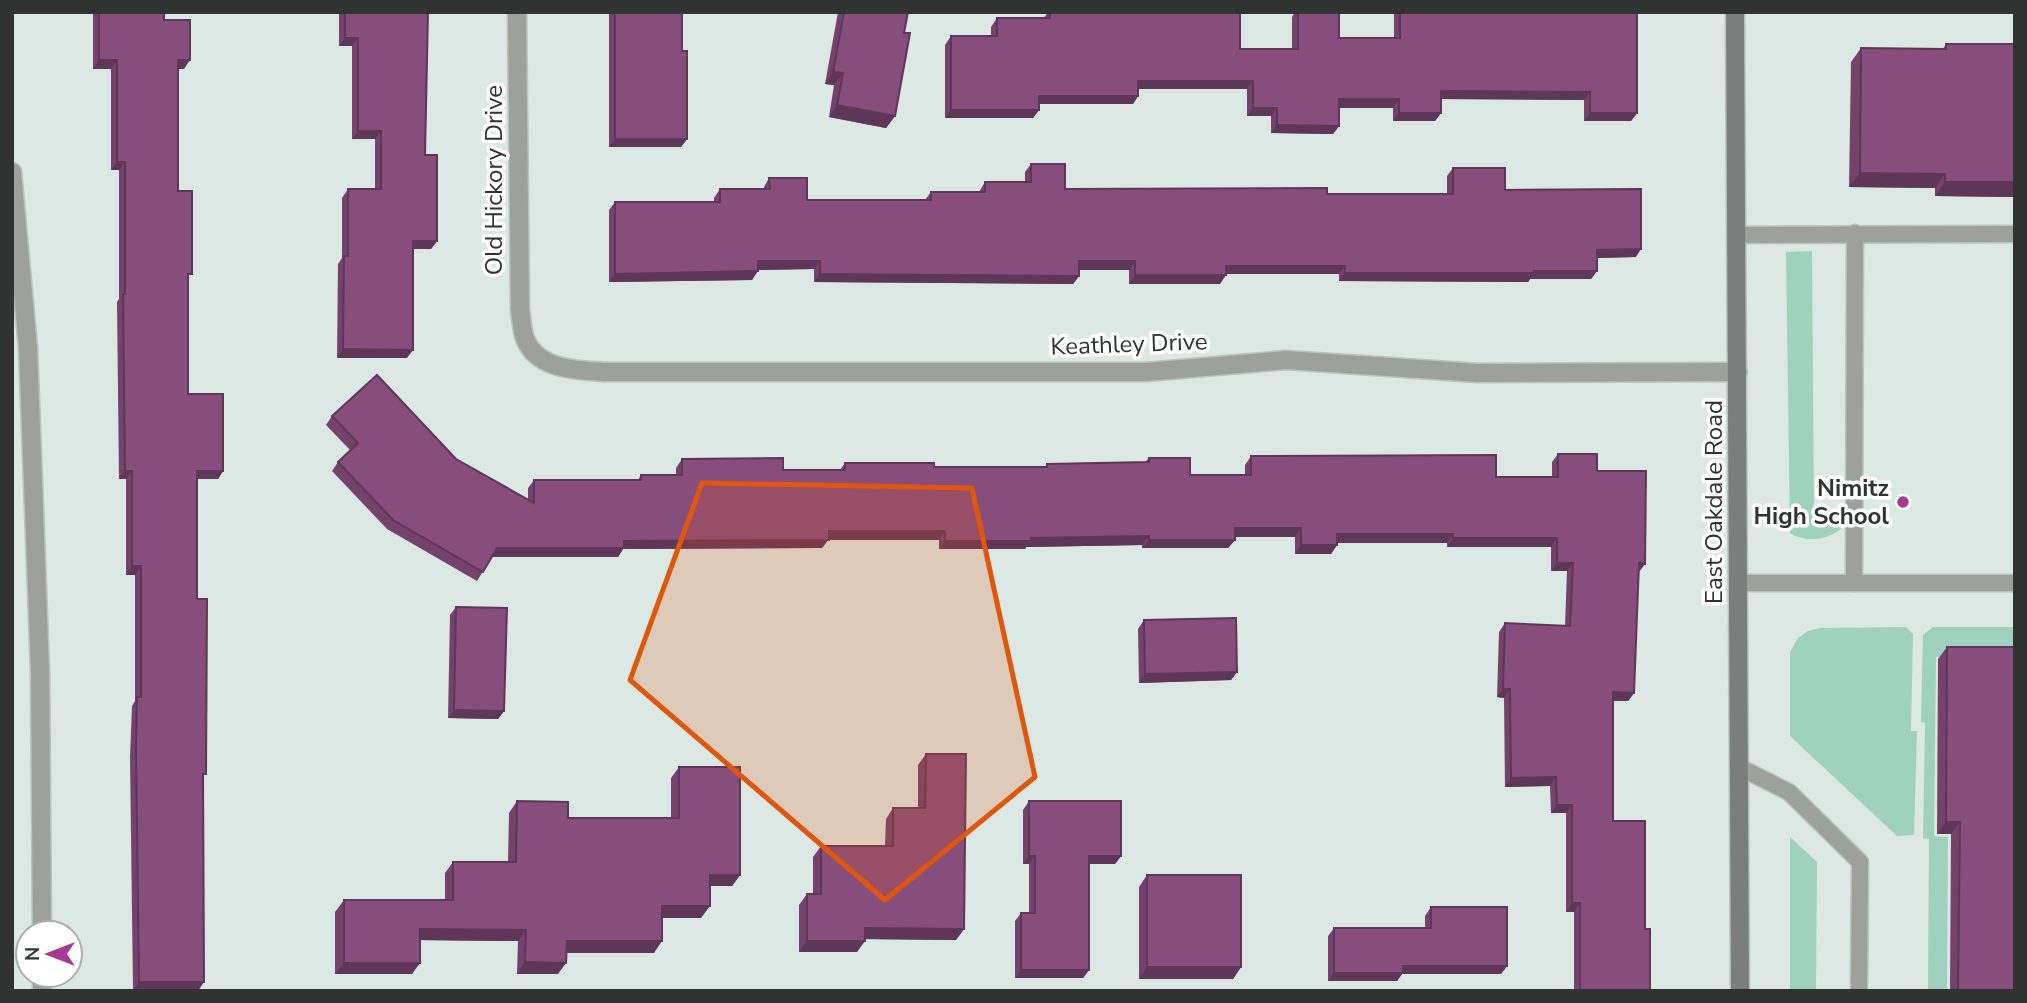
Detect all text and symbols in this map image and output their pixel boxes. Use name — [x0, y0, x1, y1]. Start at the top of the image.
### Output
street label: Old Hickory Drive — [478, 85, 510, 275]
street label: Keathley Drive — [1050, 325, 1208, 363]
street label: East Oakdale Road — [1698, 400, 1730, 604]
place label: Nimitz High School — [1753, 472, 1889, 532]
marker: Nimitz High School — [1895, 494, 1911, 510]
north arrow — [14, 919, 84, 989]
text: N — [20, 947, 46, 961]

